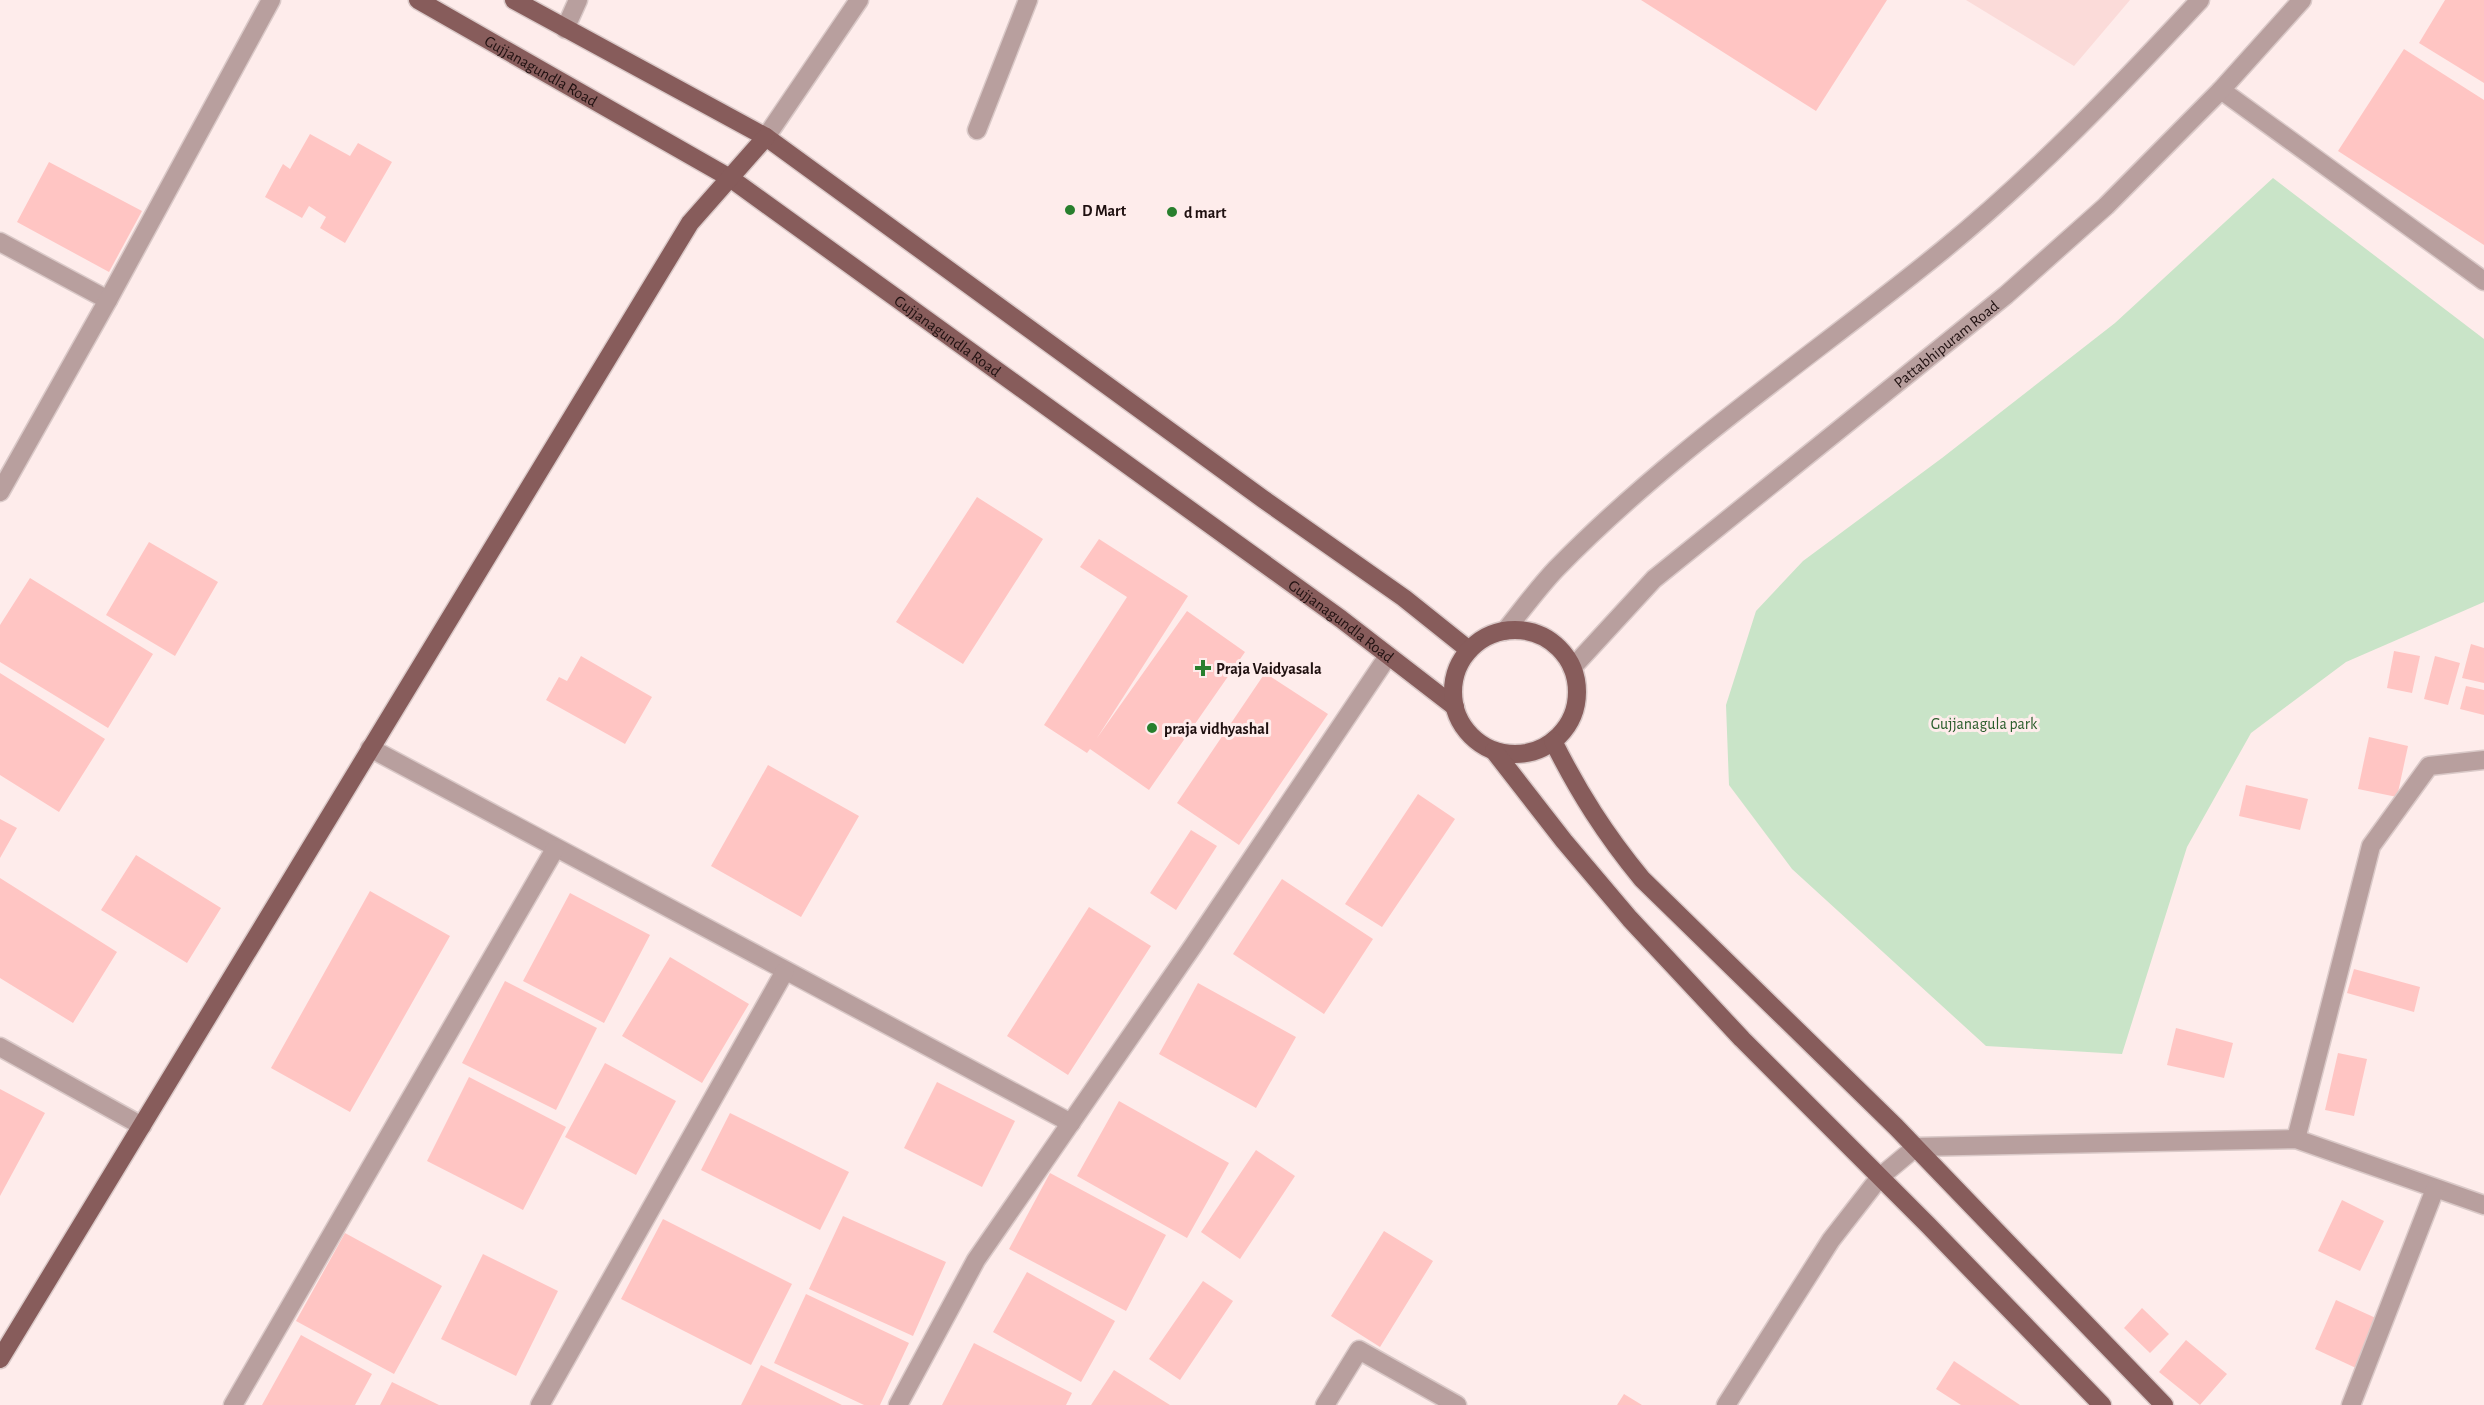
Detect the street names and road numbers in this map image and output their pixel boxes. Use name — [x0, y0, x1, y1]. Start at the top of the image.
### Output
street label: Gujjanagundla Road — [482, 33, 600, 110]
street label: Gujjanagundla Road — [891, 292, 1004, 380]
street label: Pattabhipuram Road — [1891, 298, 2002, 391]
street label: Gujjanagundla Road — [1285, 577, 1397, 666]

